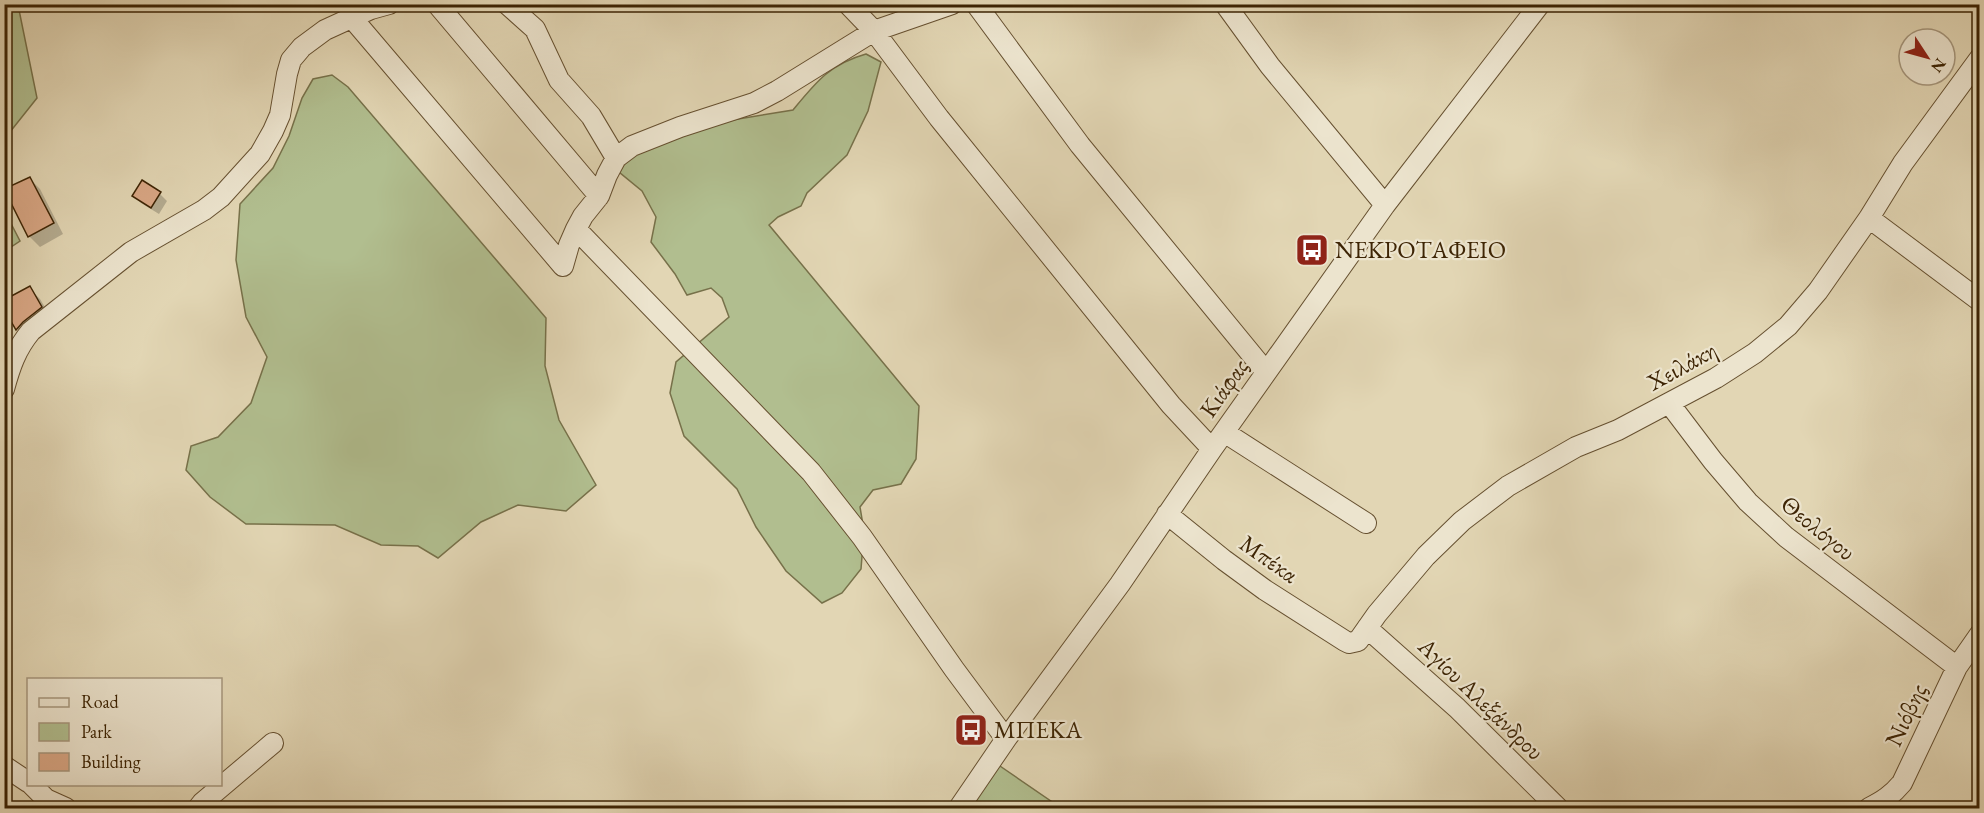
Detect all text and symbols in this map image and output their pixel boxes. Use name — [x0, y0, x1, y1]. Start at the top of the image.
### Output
north arrow — [1897, 27, 1957, 87]
text: N — [1926, 54, 1951, 77]
bus stop icon: ΝΕΚΡΟΤΑΦΕΙΟ — [1294, 232, 1330, 268]
place label: ΝΕΚΡΟΤΑΦΕΙΟ — [1335, 234, 1506, 265]
street label: Χειλάκη — [1641, 334, 1722, 398]
street label: Κιάφας — [1192, 352, 1255, 423]
street label: Θεολόγου — [1775, 488, 1862, 567]
street label: Μπέκα — [1234, 527, 1305, 590]
street label: Αγίου Αλεξάνδρου — [1411, 630, 1551, 766]
legend — [27, 678, 222, 786]
street label: Νιόβης — [1878, 678, 1934, 751]
text: Road — [81, 690, 120, 713]
bus stop icon: ΜΠΕΚΑ — [953, 712, 989, 748]
place label: ΜΠΕΚΑ — [994, 714, 1082, 745]
text: Park — [81, 720, 112, 743]
text: Building — [81, 750, 141, 773]

